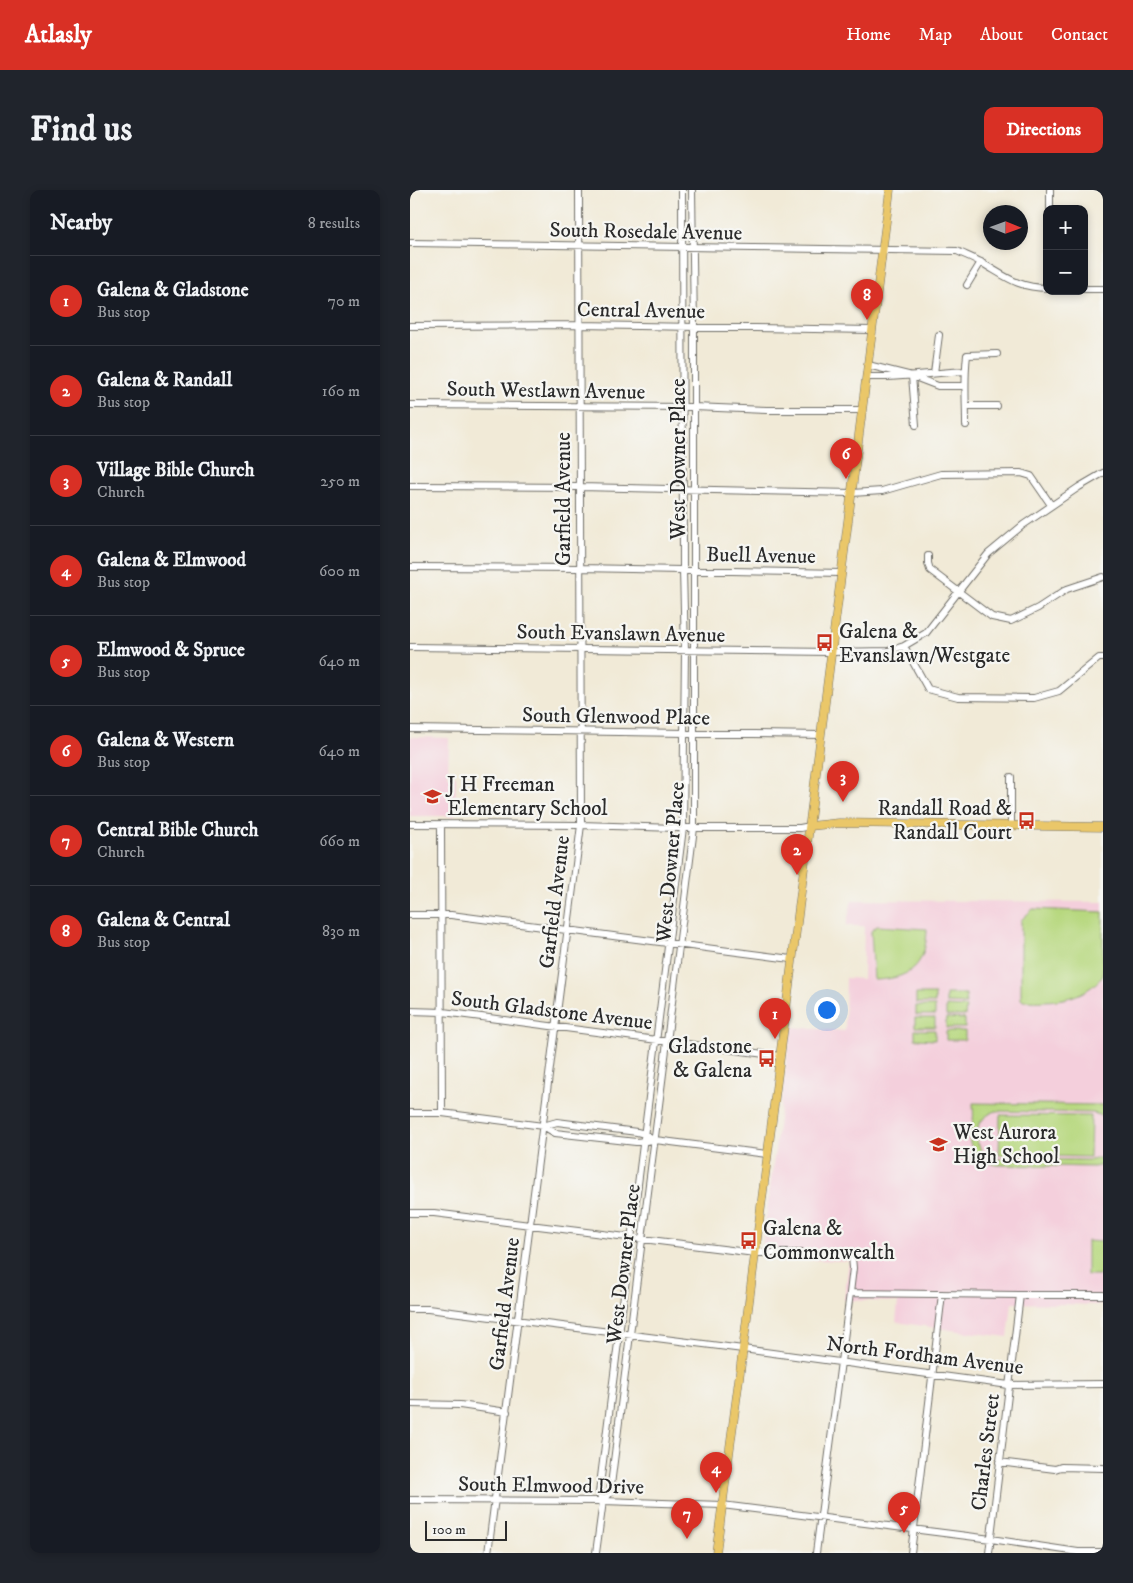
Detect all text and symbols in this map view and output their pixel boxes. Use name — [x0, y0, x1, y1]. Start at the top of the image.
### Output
text: Atlasly — [25, 20, 92, 50]
text: Home — [846, 24, 891, 46]
text: Map — [919, 24, 952, 46]
text: About — [980, 24, 1023, 46]
text: Contact — [1051, 24, 1108, 46]
button: Directions — [984, 107, 1103, 153]
text: Find us — [30, 108, 132, 152]
north arrow — [983, 205, 1028, 250]
map controls — [1043, 205, 1088, 295]
button: + — [1043, 205, 1088, 250]
text: Nearby — [50, 210, 112, 236]
text: 8 results — [308, 213, 360, 233]
street label: South Rosedale Avenue — [549, 217, 743, 247]
button: − — [1043, 250, 1088, 295]
text: Galena & Gladstone — [97, 279, 249, 302]
pin: 8 — [851, 279, 883, 320]
text: 1 — [63, 291, 69, 311]
text: 70 m — [328, 291, 360, 311]
street label: Central Avenue — [577, 297, 706, 325]
text: Bus stop — [97, 302, 150, 322]
text: Galena & Randall — [97, 369, 232, 392]
street label: South Westlawn Avenue — [446, 376, 646, 406]
street label: West Downer Place — [666, 378, 692, 541]
text: 2 — [62, 381, 70, 401]
text: 160 m — [322, 381, 360, 401]
text: Bus stop — [97, 392, 150, 412]
street label: Garfield Avenue — [551, 432, 577, 566]
pin: 6 — [830, 438, 862, 479]
text: Village Bible Church — [97, 459, 255, 482]
text: 3 — [63, 471, 69, 491]
text: 250 m — [320, 471, 360, 491]
text: Church — [97, 482, 145, 502]
street label: Buell Avenue — [706, 542, 816, 570]
text: Galena & Elmwood — [97, 549, 246, 572]
text: 4 — [61, 561, 71, 581]
text: 600 m — [319, 561, 360, 581]
text: Bus stop — [97, 572, 150, 592]
street label: South Evanslawn Avenue — [516, 619, 726, 649]
place label: Galena & Evanslawn/Westgate — [839, 619, 1010, 669]
bus stop icon: Galena & Evanslawn/Westgate — [815, 633, 835, 653]
text: Elmwood & Spruce — [97, 639, 245, 662]
text: 5 — [62, 651, 70, 671]
text: 640 m — [318, 651, 360, 671]
text: Bus stop — [97, 662, 150, 682]
street label: South Glenwood Place — [522, 702, 710, 732]
text: Galena & Western — [97, 729, 234, 752]
text: 6 — [62, 741, 70, 761]
text: 640 m — [318, 741, 360, 761]
text: Bus stop — [97, 752, 150, 772]
pin: 3 — [827, 761, 859, 802]
place label: J H Freeman Elementary School — [445, 772, 608, 822]
street label: West Downer Place — [651, 780, 691, 945]
school or university icon: J H Freeman Elementary School — [423, 786, 443, 806]
place label: Randall Road & Randall Court — [878, 796, 1012, 846]
bus stop icon: Randall Road & Randall Court — [1016, 810, 1036, 830]
text: Central Bible Church — [97, 819, 258, 842]
text: 7 — [62, 831, 70, 851]
text: 660 m — [319, 831, 360, 851]
street label: Garfield Avenue — [534, 834, 576, 970]
pin: 2 — [781, 834, 813, 875]
text: Church — [97, 842, 145, 862]
text: Galena & Central — [97, 909, 230, 932]
text: 8 — [62, 921, 70, 941]
text: 830 m — [322, 921, 360, 941]
text: Bus stop — [97, 932, 150, 952]
street label: South Gladstone Avenue — [450, 986, 654, 1036]
your location — [814, 997, 840, 1023]
pin: 1 — [759, 998, 791, 1039]
place label: Gladstone & Galena — [668, 1034, 752, 1084]
bus stop icon: Gladstone & Galena — [756, 1048, 776, 1068]
place label: West Aurora High School — [952, 1120, 1060, 1170]
school or university icon: West Aurora High School — [929, 1134, 949, 1154]
street label: West Downer Place — [601, 1182, 647, 1347]
place label: Galena & Commonwealth — [763, 1216, 895, 1266]
bus stop icon: Galena & Commonwealth — [739, 1230, 759, 1250]
street label: Garfield Avenue — [484, 1236, 526, 1372]
street label: North Fordham Avenue — [825, 1331, 1025, 1381]
street label: Charles Street — [966, 1392, 1006, 1512]
pin: 4 — [700, 1452, 732, 1493]
street label: South Elmwood Drive — [458, 1471, 645, 1501]
pin: 5 — [888, 1492, 920, 1533]
pin: 7 — [671, 1498, 703, 1539]
scale bar — [425, 1518, 508, 1541]
text: 100 m — [432, 1521, 466, 1539]

